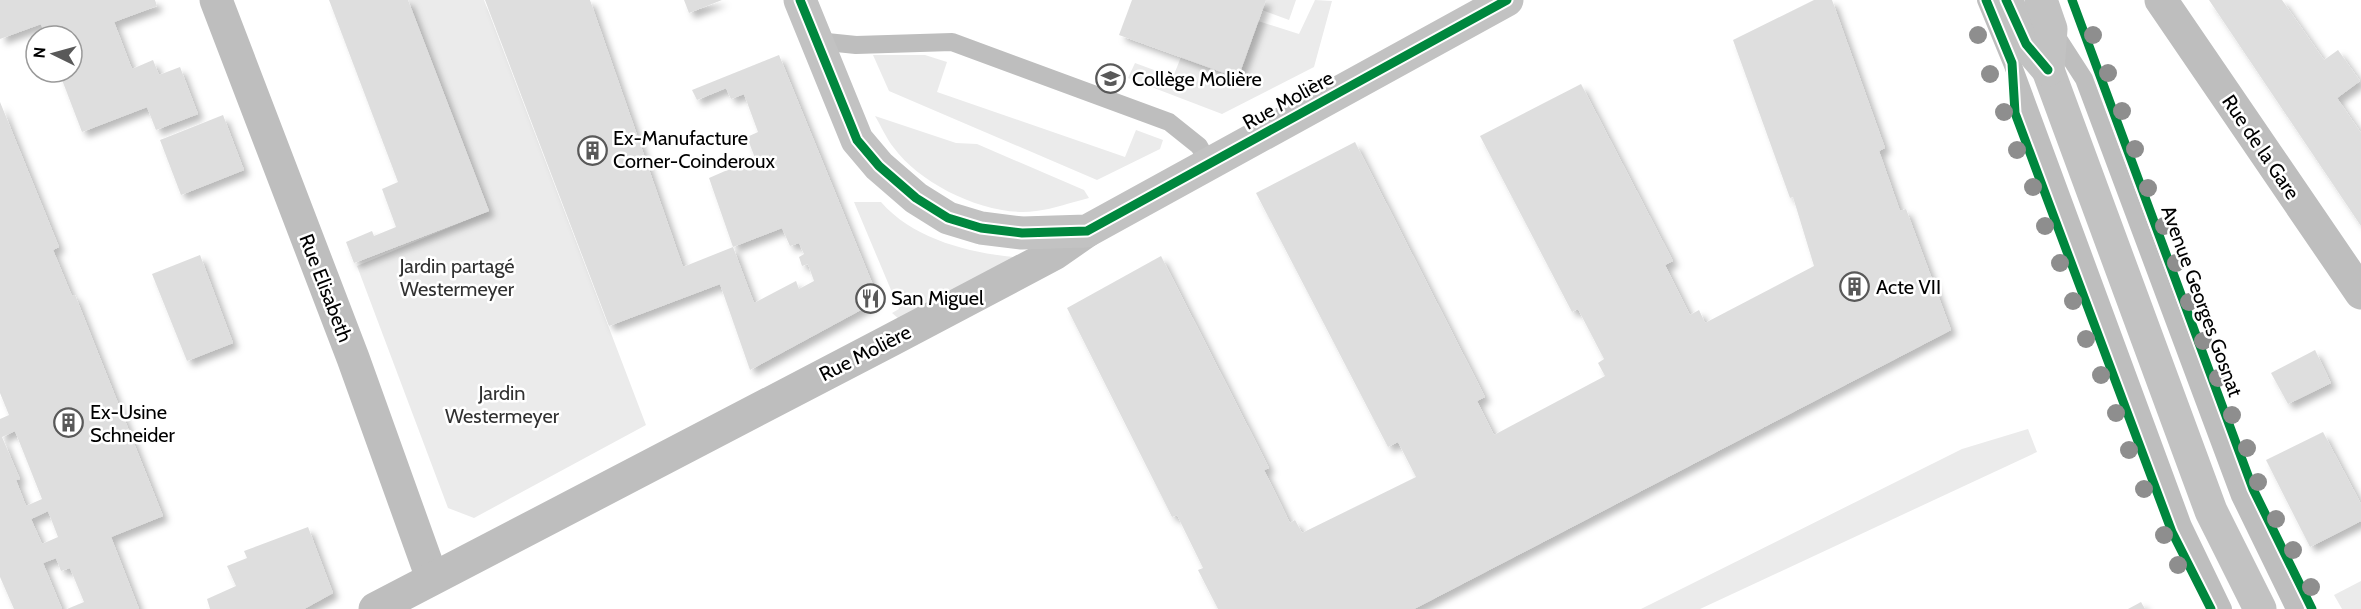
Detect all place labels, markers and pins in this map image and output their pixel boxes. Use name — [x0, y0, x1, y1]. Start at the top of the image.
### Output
school or university icon: Collège Molière — [1095, 63, 1127, 95]
place label: Collège Molière — [1132, 67, 1262, 91]
place label: Ex-Manufacture Corner-Coinderoux — [613, 126, 775, 173]
building icon: Ex-Manufacture Corner-Coinderoux — [576, 134, 608, 166]
building icon: Acte VII — [1839, 271, 1871, 303]
place label: Acte VII — [1876, 275, 1941, 299]
restaurant icon: San Miguel — [854, 282, 886, 314]
place label: San Miguel — [891, 286, 984, 310]
place label: Ex-Usine Schneider — [90, 400, 176, 447]
building icon: Ex-Usine Schneider — [53, 407, 85, 439]

